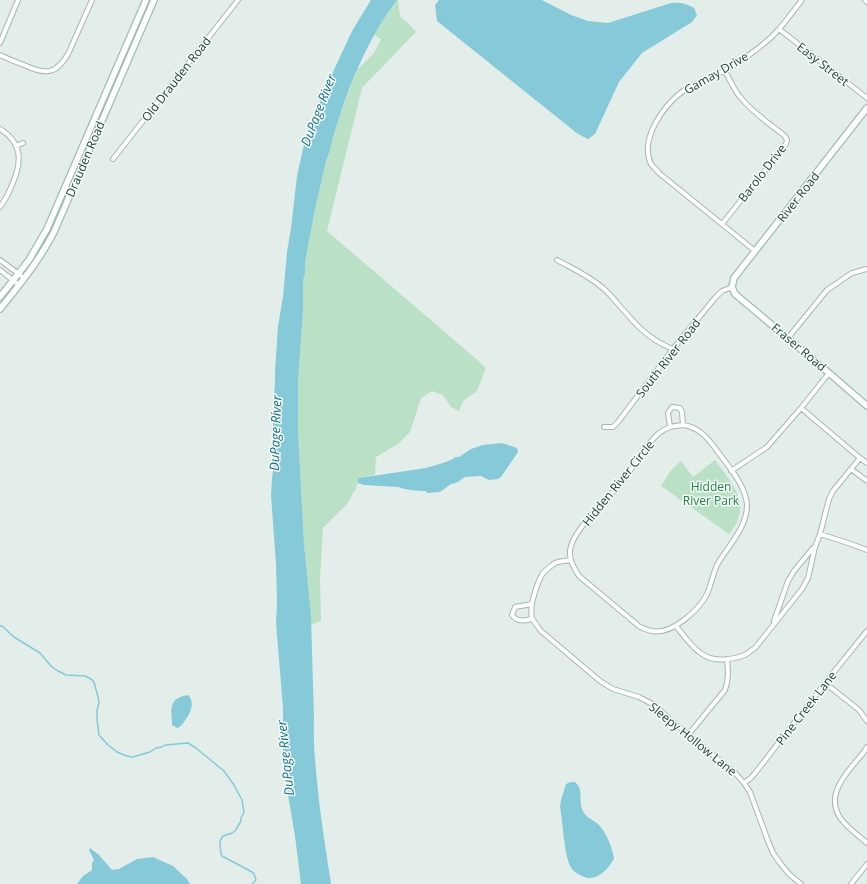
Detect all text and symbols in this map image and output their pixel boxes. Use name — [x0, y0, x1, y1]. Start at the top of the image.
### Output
street label: Old Drauden Road — [137, 33, 215, 125]
street label: Easy Street — [793, 38, 853, 90]
street label: Gamay Drive — [681, 48, 752, 98]
water label: DuPage River — [296, 71, 340, 149]
street label: Drauden Road — [61, 118, 109, 200]
street label: Barolo Drive — [734, 140, 790, 206]
street label: River Road — [773, 168, 823, 226]
street label: South River Road — [632, 315, 704, 401]
street label: Fraser Road — [768, 319, 830, 375]
water label: DuPage River — [265, 394, 285, 471]
street label: Hidden River Circle — [578, 436, 658, 530]
park label: Hidden River Park — [683, 478, 740, 509]
street label: Pine Creek Lane — [772, 667, 841, 749]
street label: Sleepy Hollow Lane — [646, 698, 741, 780]
water label: DuPage River — [272, 719, 298, 797]

